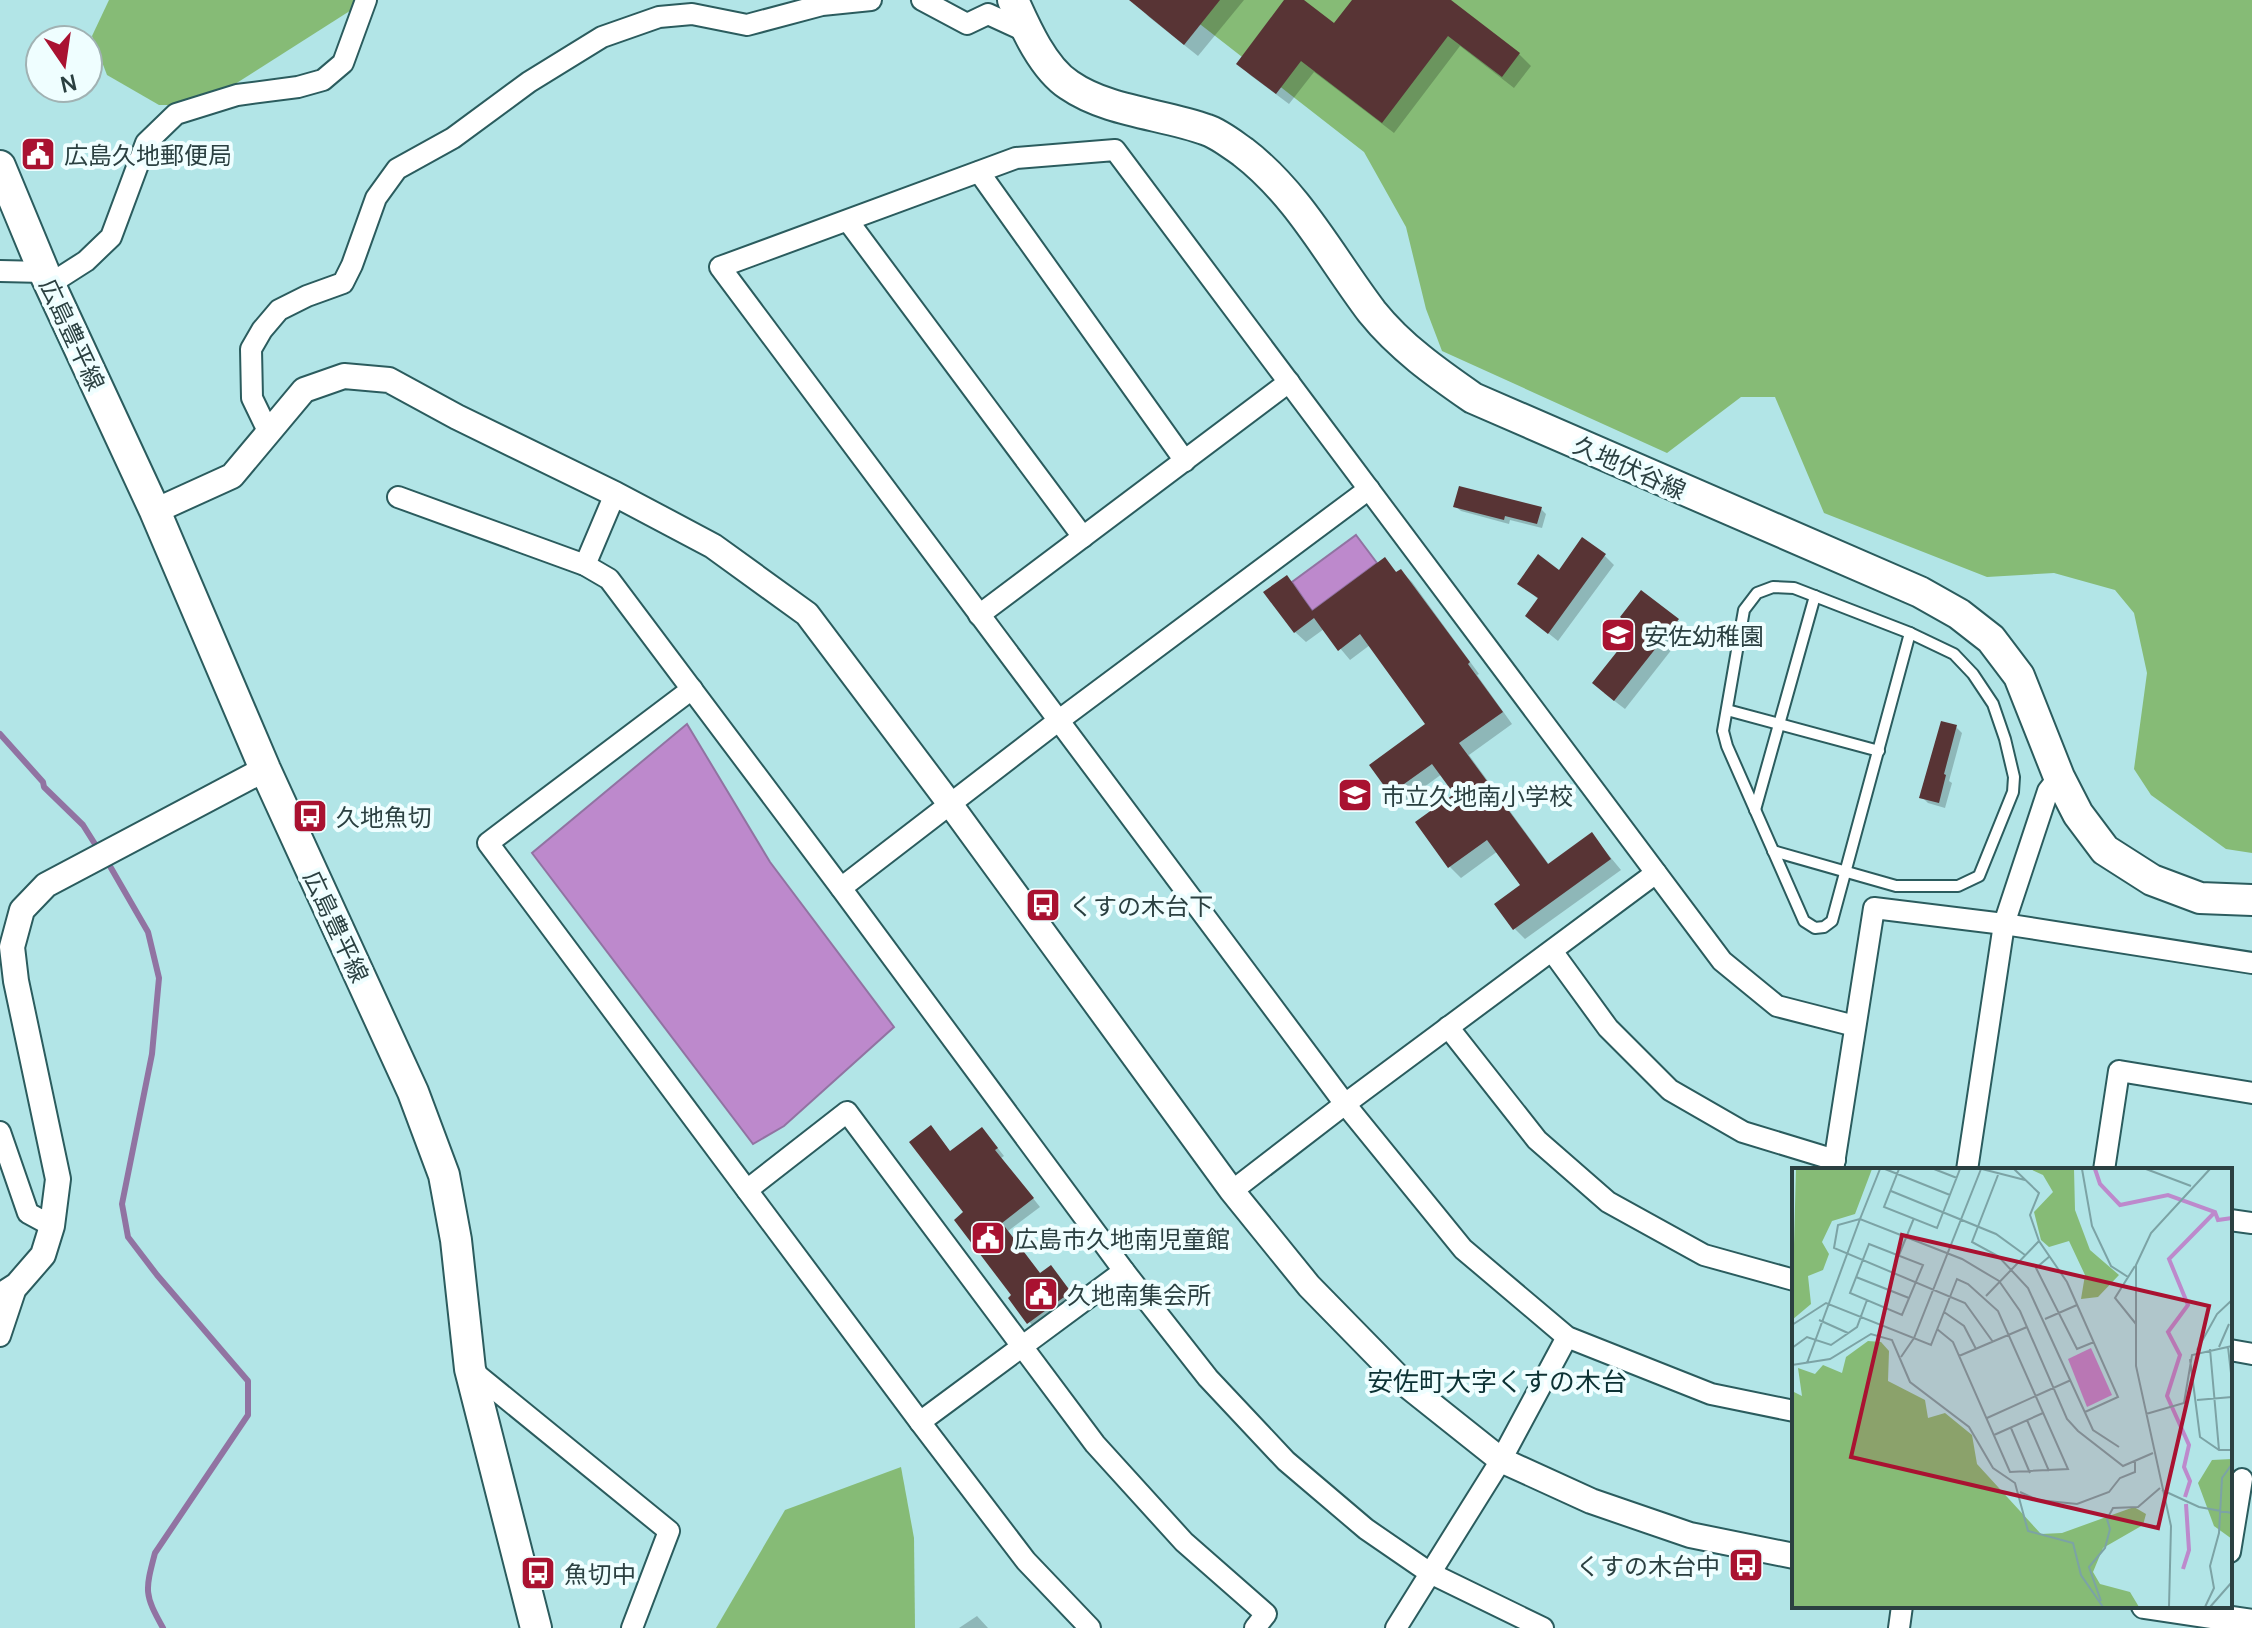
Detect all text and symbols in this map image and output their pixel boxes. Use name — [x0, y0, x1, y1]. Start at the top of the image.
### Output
north arrow — [24, 24, 104, 104]
text: N — [57, 67, 80, 100]
public building icon: 広島久地郵便局 — [19, 135, 57, 173]
place label: 広島久地郵便局 — [64, 138, 232, 171]
street label: 広島豊平線 — [33, 273, 113, 395]
street label: 久地伏谷線 — [1568, 428, 1692, 506]
school or university icon: 安佐幼稚園 — [1599, 616, 1637, 654]
place label: 安佐幼稚園 — [1644, 619, 1764, 652]
school or university icon: 市立久地南小学校 — [1336, 776, 1374, 814]
place label: 市立久地南小学校 — [1381, 779, 1573, 812]
bus stop icon: 久地魚切 — [291, 797, 329, 835]
place label: 久地魚切 — [336, 800, 432, 833]
street label: 広島豊平線 — [297, 865, 377, 987]
bus stop icon: くすの木台下 — [1024, 886, 1062, 924]
place label: くすの木台下 — [1069, 889, 1213, 922]
inset map — [1792, 1168, 2232, 1608]
public building icon: 広島市久地南児童館 — [969, 1219, 1007, 1257]
place label: 広島市久地南児童館 — [1014, 1222, 1230, 1255]
public building icon: 久地南集会所 — [1022, 1275, 1060, 1313]
place label: 久地南集会所 — [1067, 1278, 1211, 1311]
district label: 安佐町大字くすの木台 — [1367, 1363, 1627, 1399]
bus stop icon: くすの木台中 — [1727, 1546, 1765, 1584]
place label: くすの木台中 — [1576, 1549, 1720, 1582]
bus stop icon: 魚切中 — [519, 1554, 557, 1592]
place label: 魚切中 — [564, 1557, 636, 1590]

